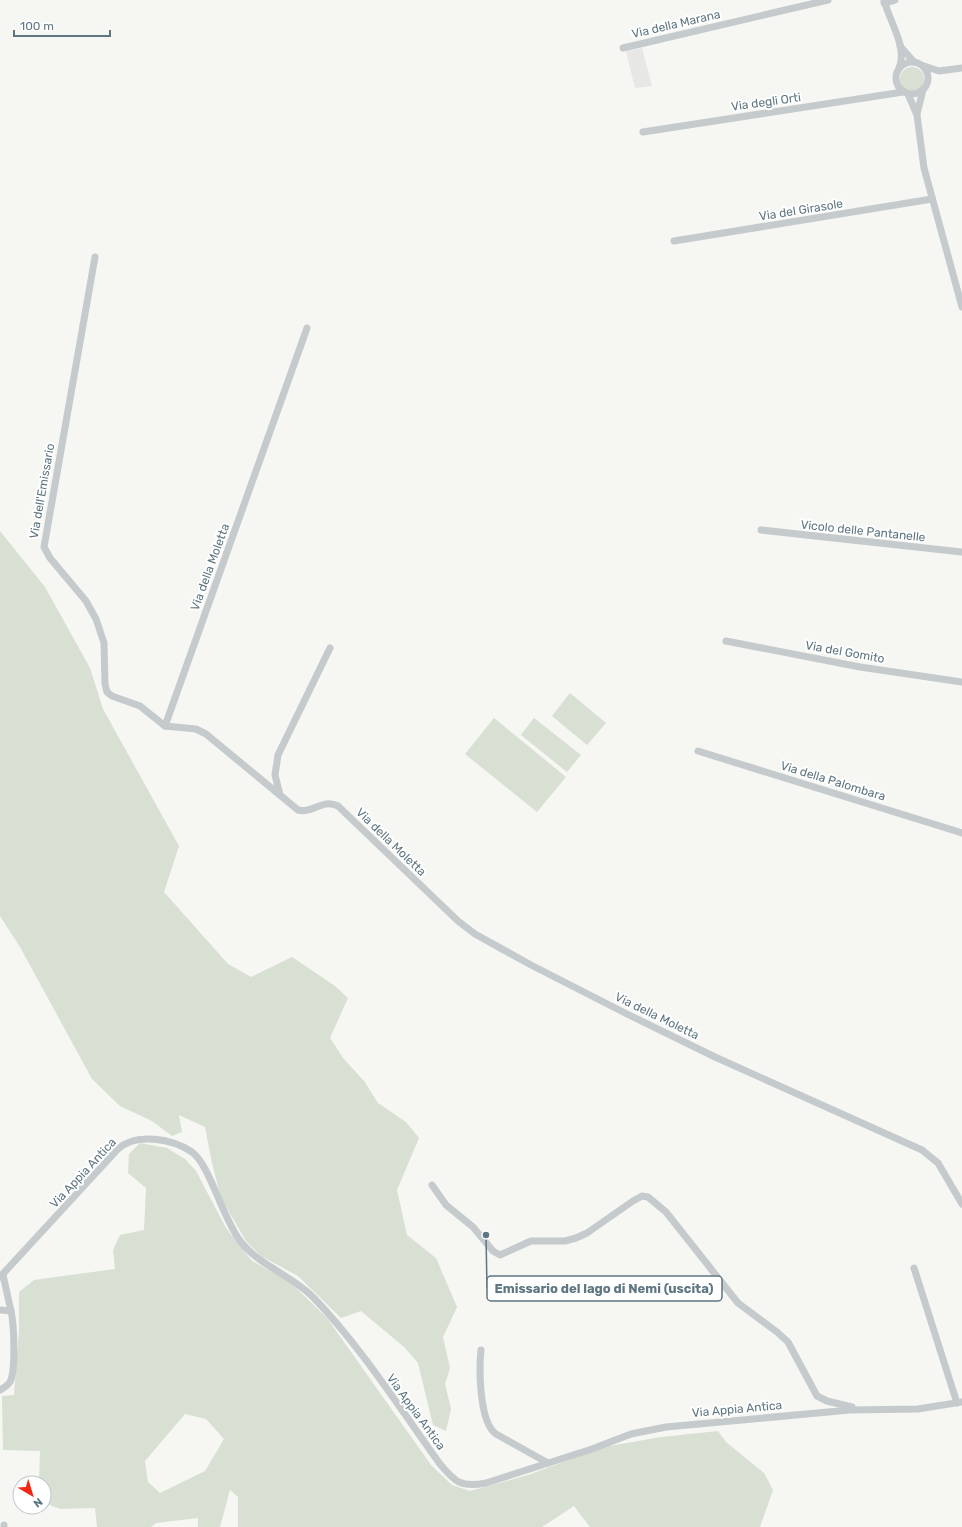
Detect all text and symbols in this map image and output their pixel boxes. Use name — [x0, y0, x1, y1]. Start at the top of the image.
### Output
street label: Via della Marana — [630, 7, 722, 41]
scale bar — [14, 12, 110, 38]
text: 100 m — [20, 19, 54, 33]
street label: Via degli Orti — [730, 90, 802, 114]
street label: Via del Girasole — [758, 196, 844, 224]
street label: Via dell'Emissario — [27, 442, 57, 540]
street label: Vicolo delle Pantanelle — [800, 517, 926, 545]
street label: Via della Moletta — [188, 522, 232, 612]
street label: Via del Gomito — [804, 638, 886, 666]
street label: Via della Palombara — [779, 758, 887, 804]
street label: Via della Moletta — [353, 805, 429, 879]
street label: Via della Moletta — [613, 990, 701, 1042]
street label: Via Appia Antica — [47, 1135, 119, 1211]
callout: Emissario del lago di Nemi (uscita) — [487, 1276, 722, 1301]
text: Emissario del lago di Nemi (uscita) — [494, 1281, 714, 1296]
street label: Via Appia Antica — [384, 1371, 448, 1453]
street label: Via Appia Antica — [691, 1398, 783, 1420]
north arrow — [12, 1475, 52, 1515]
text: N — [31, 1495, 45, 1510]

